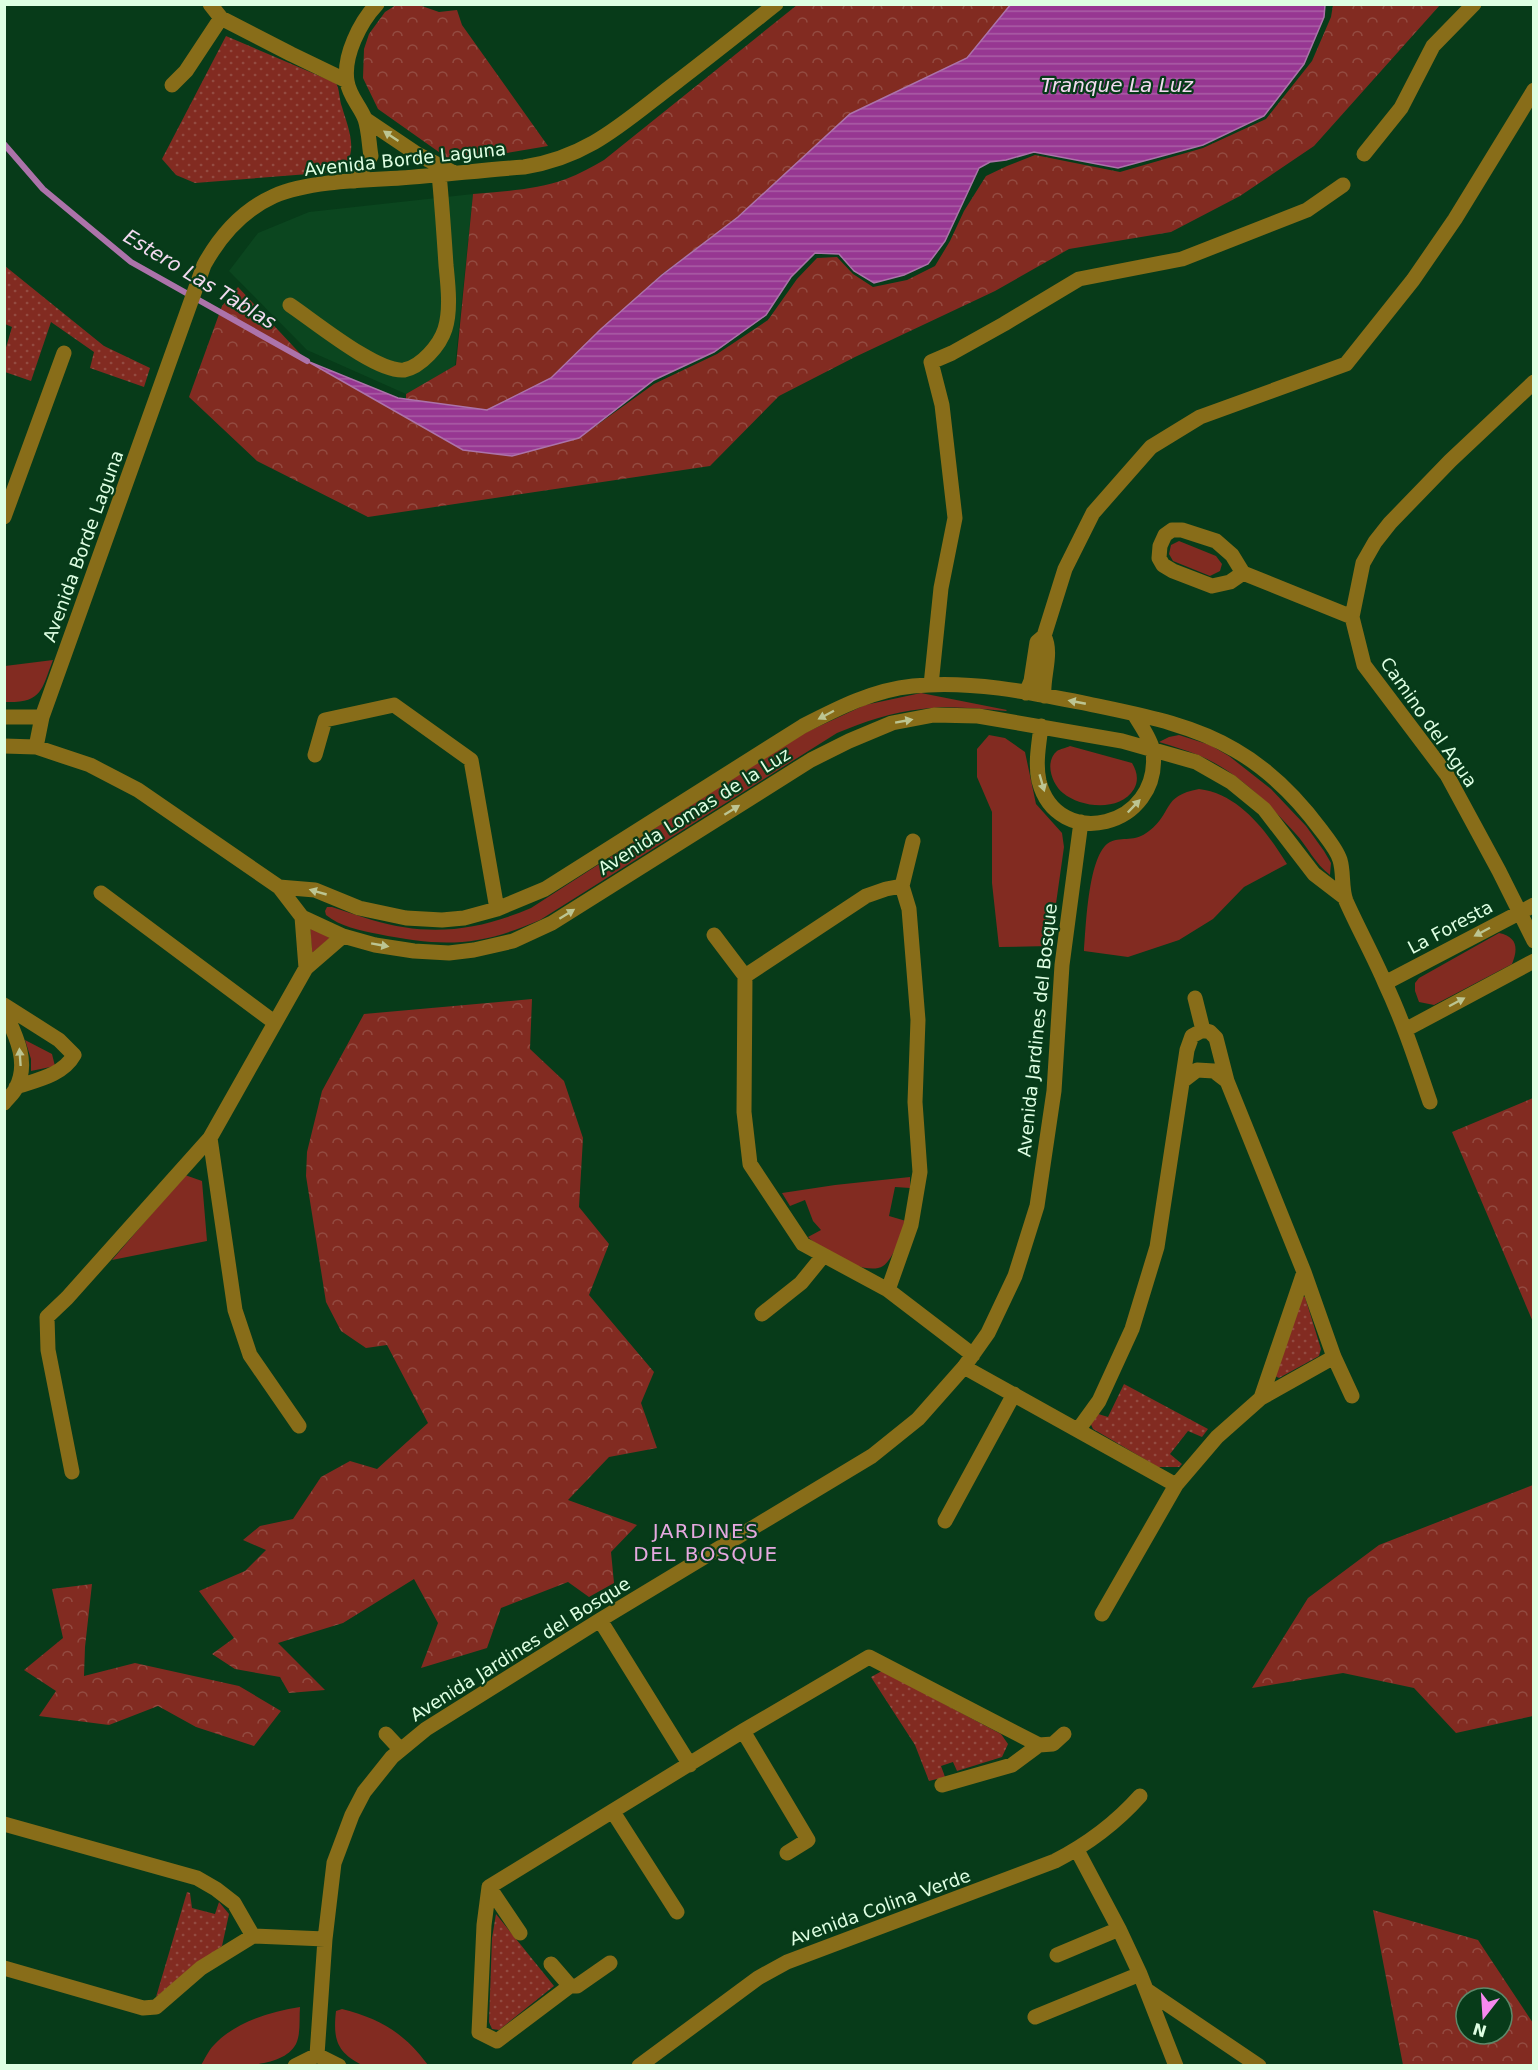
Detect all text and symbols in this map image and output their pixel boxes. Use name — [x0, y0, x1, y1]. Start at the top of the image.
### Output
water label: Tranque La Luz — [1041, 73, 1193, 97]
one-way arrow — [383, 130, 399, 142]
street label: Avenida Borde Laguna — [303, 138, 507, 180]
water label: Estero Las Tablas — [119, 224, 281, 334]
street label: Avenida Borde Laguna — [38, 447, 128, 645]
street label: Camino del Agua — [1376, 653, 1482, 791]
one-way arrow — [1067, 697, 1086, 706]
one-way arrow — [817, 710, 834, 719]
one-way arrow — [895, 716, 914, 725]
street label: Avenida Lomas de la Luz — [594, 743, 794, 879]
one-way arrow — [1038, 775, 1047, 793]
one-way arrow — [1127, 798, 1141, 813]
one-way arrow — [724, 805, 740, 816]
one-way arrow — [309, 887, 327, 896]
street label: La Foresta — [1404, 896, 1496, 958]
street label: Avenida Jardines del Bosque — [1013, 902, 1061, 1158]
one-way arrow — [559, 908, 575, 919]
one-way arrow — [1473, 927, 1490, 937]
one-way arrow — [371, 941, 390, 950]
one-way arrow — [1449, 997, 1466, 1007]
one-way arrow — [15, 1047, 25, 1066]
district label: JARDINES DEL BOSQUE — [633, 1519, 779, 1566]
street label: Avenida Jardines del Bosque — [406, 1573, 634, 1725]
street label: Avenida Colina Verde — [787, 1864, 973, 1950]
north arrow — [1454, 1986, 1514, 2046]
text: N — [1471, 2019, 1489, 2041]

